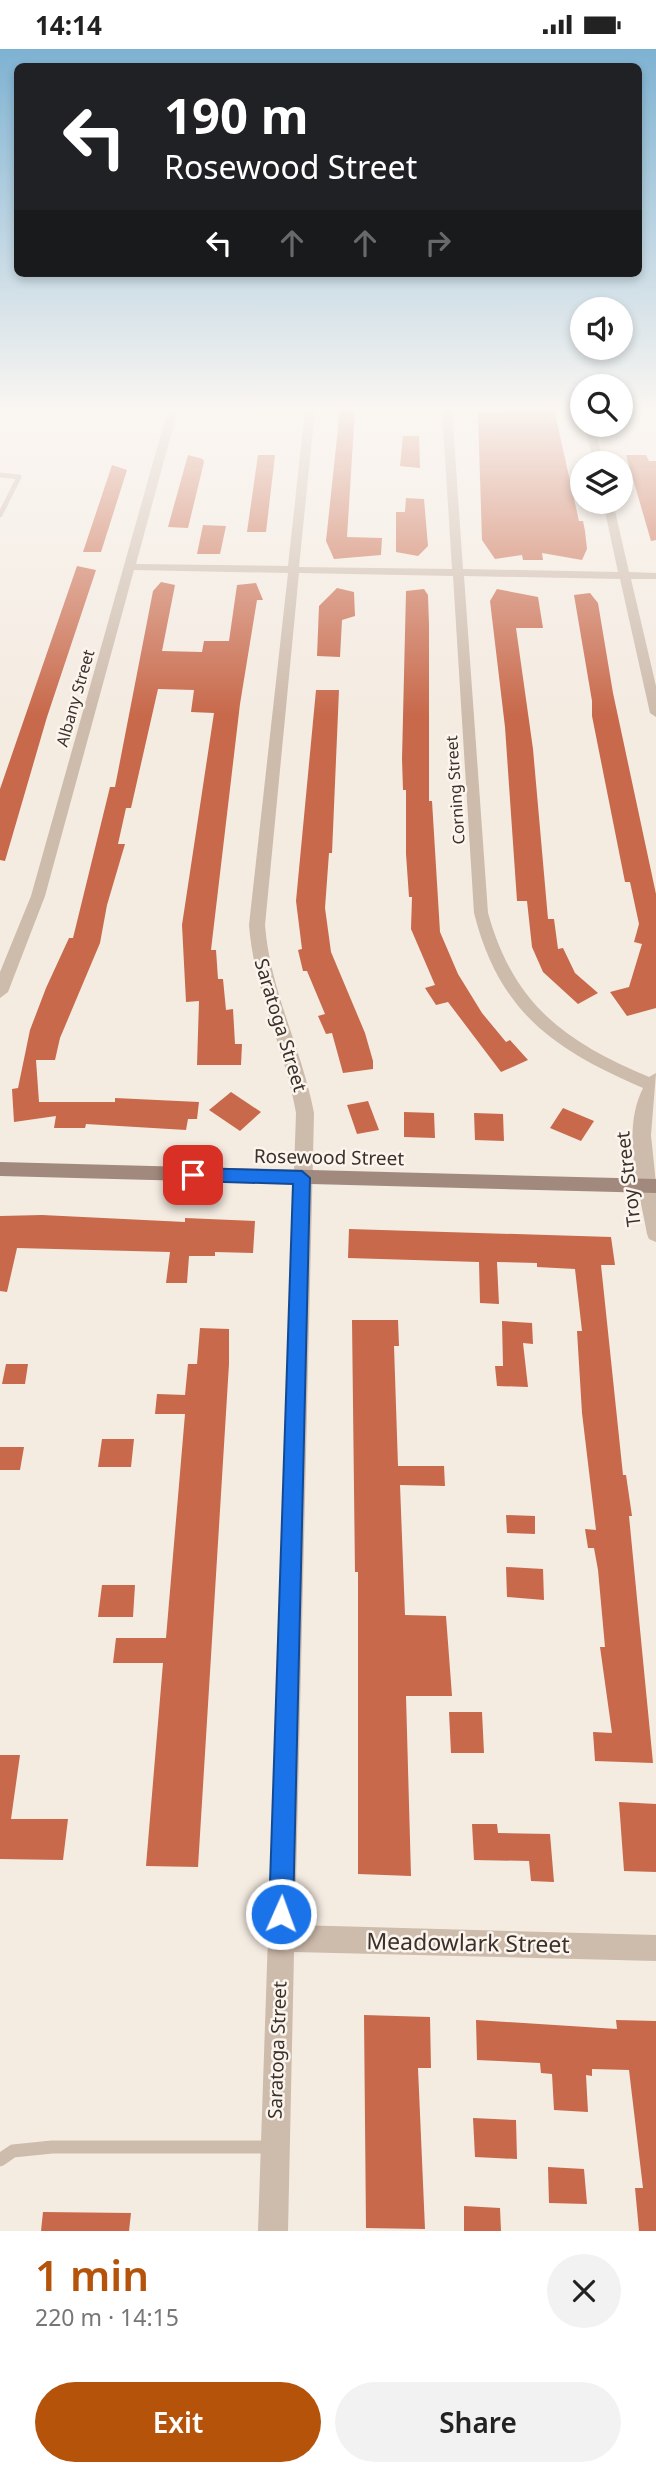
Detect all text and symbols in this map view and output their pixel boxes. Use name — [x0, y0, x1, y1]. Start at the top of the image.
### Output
text: 14:14 — [35, 7, 102, 43]
text: 190 m — [164, 82, 309, 148]
icon: left — [49, 91, 140, 182]
text: Rosewood Street — [164, 145, 417, 188]
icon: left — [200, 224, 238, 262]
icon: ahead — [273, 224, 311, 262]
icon: ahead — [346, 224, 384, 262]
icon: right — [419, 224, 457, 262]
map controls — [570, 297, 633, 514]
button: sound — [570, 297, 633, 360]
button: search — [570, 374, 633, 437]
button: layers — [570, 451, 633, 514]
street label: Albany Street — [51, 647, 99, 749]
street label: Corning Street — [440, 735, 470, 845]
street label: Saratoga Street — [248, 955, 314, 1095]
street label: Troy Street — [609, 1130, 647, 1228]
street label: Rosewood Street — [254, 1143, 405, 1171]
pin — [163, 1145, 223, 1205]
icon: arrive — [174, 1156, 212, 1194]
position arrow — [244, 1877, 318, 1951]
street label: Meadowlark Street — [366, 1924, 570, 1960]
street label: Saratoga Street — [262, 1980, 292, 2119]
text: 1 min — [35, 2246, 149, 2303]
button: close — [547, 2254, 621, 2328]
text: 220 m · 14:15 — [35, 2301, 179, 2333]
button: Exit — [35, 2382, 321, 2462]
button: Share — [335, 2382, 621, 2462]

